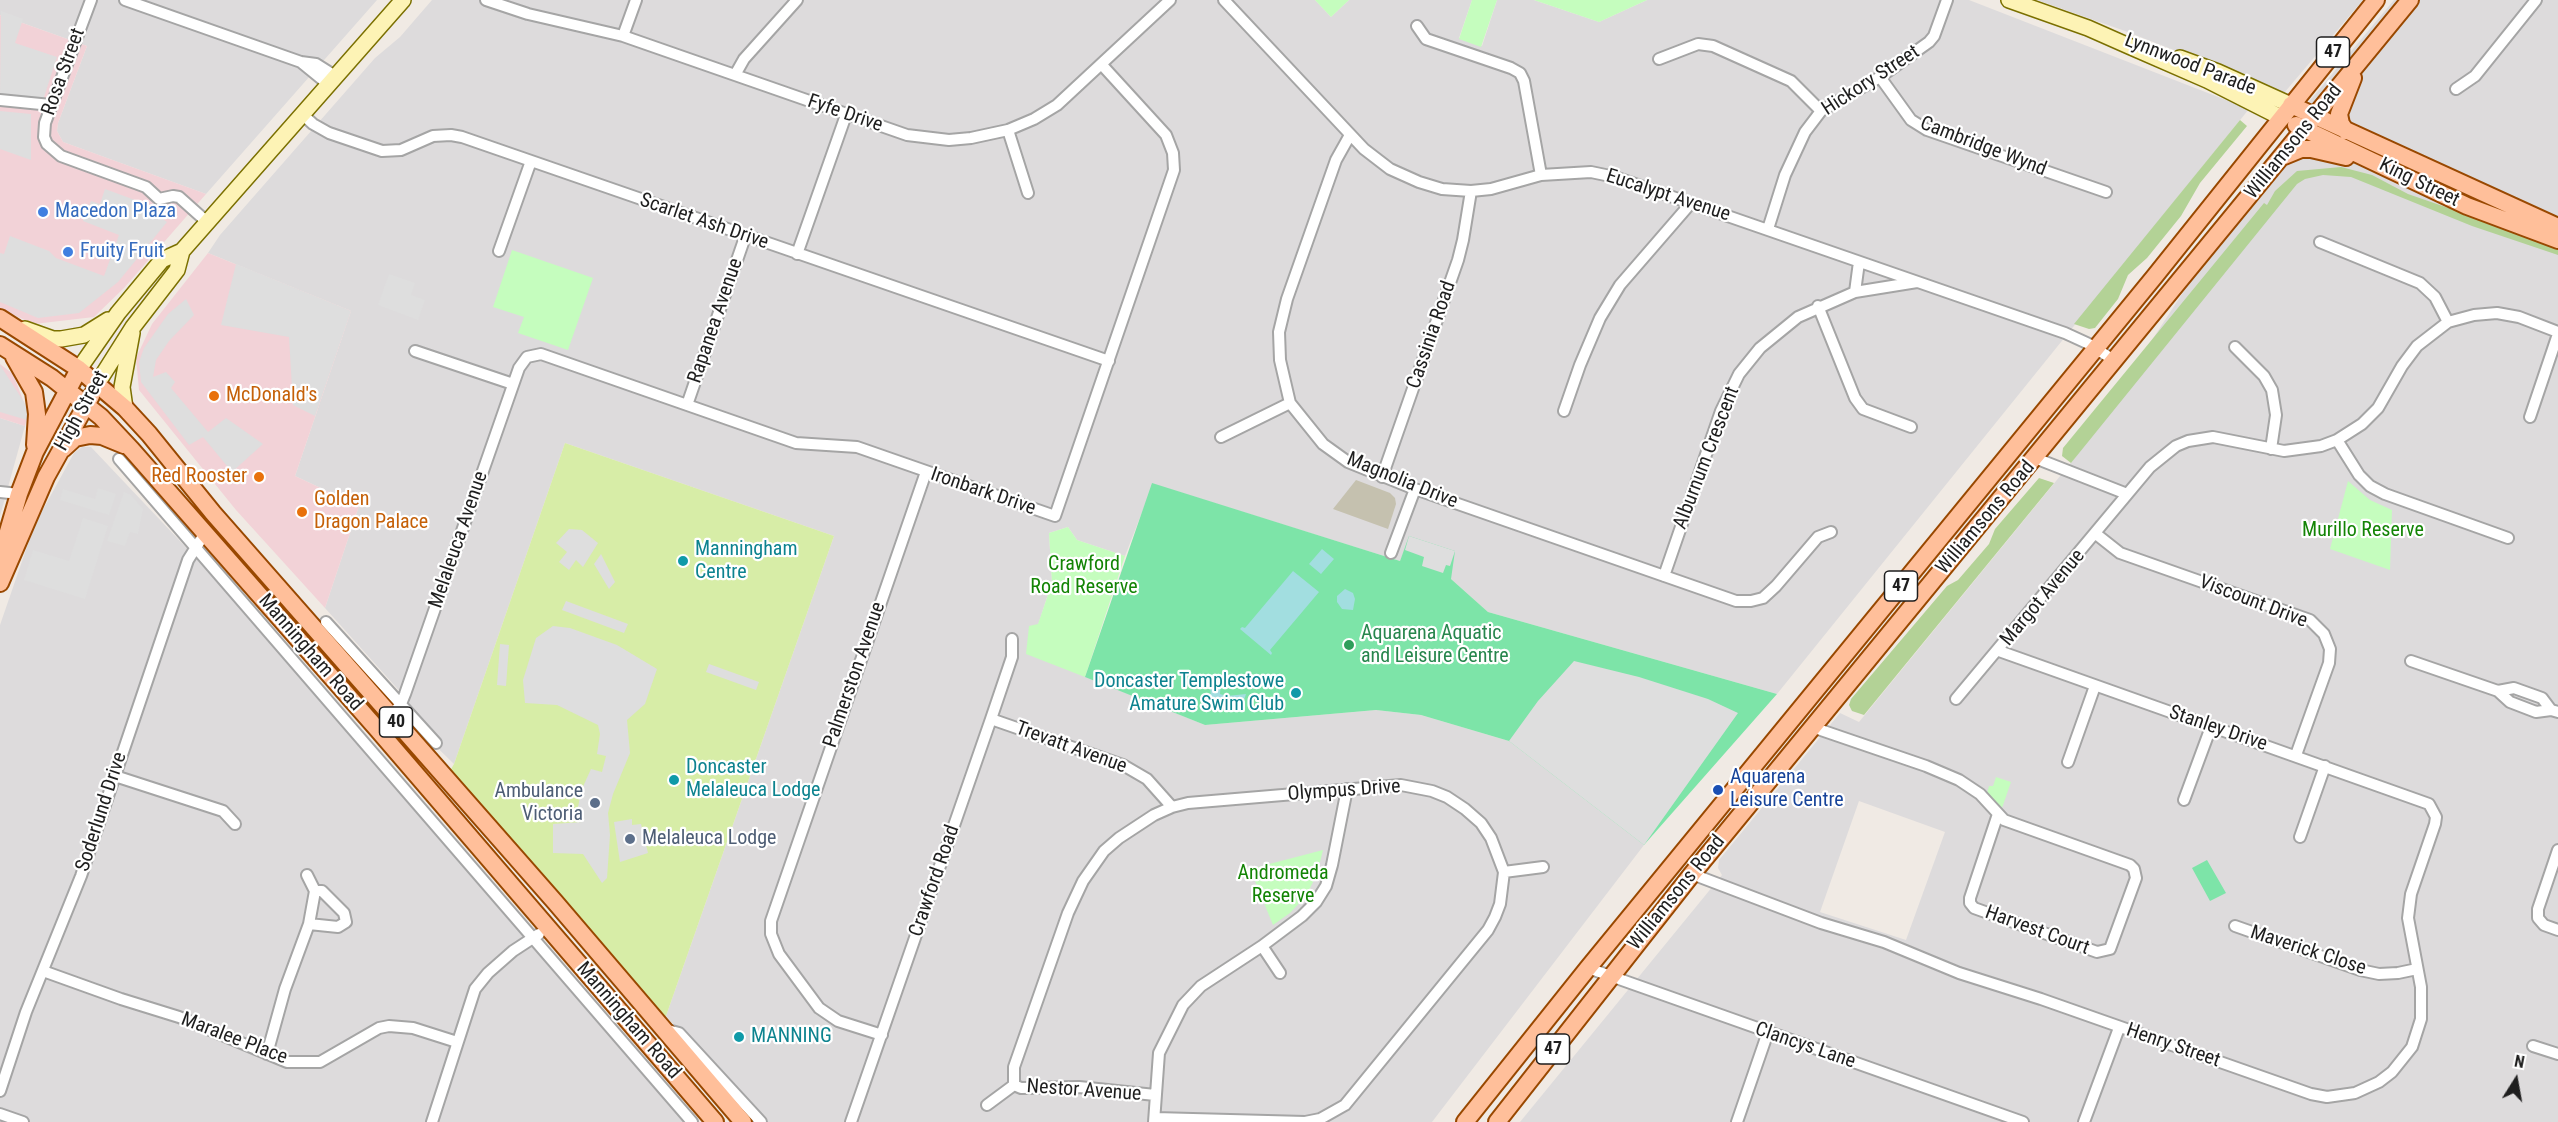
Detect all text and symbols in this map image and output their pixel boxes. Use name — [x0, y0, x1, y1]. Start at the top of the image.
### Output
street label: Rosa Street — [37, 25, 91, 119]
street label: Lynnwood Parade — [2121, 29, 2259, 101]
road number: 47 — [2316, 37, 2350, 67]
street label: Hickory Street — [1818, 41, 1924, 121]
street label: Williamsons Road — [2240, 80, 2348, 204]
street label: Fyfe Drive — [804, 90, 886, 138]
street label: Cambridge Wynd — [1916, 112, 2050, 182]
street label: King Street — [2375, 153, 2463, 213]
street label: Eucalypt Avenue — [1603, 165, 1733, 227]
street label: Scarlet Ash Drive — [636, 189, 772, 255]
place label: Macedon Plaza — [55, 200, 176, 224]
marker: Macedon Plaza — [36, 205, 50, 219]
place label: Fruity Fruit — [80, 240, 164, 264]
marker: Fruity Fruit — [61, 245, 75, 259]
street label: Rapanea Avenue — [683, 255, 749, 387]
street label: Cassinia Road — [1402, 278, 1462, 392]
street label: High Street — [50, 367, 114, 455]
street label: Alburnum Crescent — [1669, 383, 1745, 533]
place label: McDonald's — [226, 384, 317, 408]
marker: McDonald's — [207, 389, 221, 403]
street label: Magnolia Drive — [1343, 448, 1461, 514]
street label: Williamsons Road — [1932, 456, 2040, 580]
street label: Ironbark Drive — [927, 463, 1039, 521]
place label: Red Rooster — [151, 465, 247, 489]
street label: Melaleuca Avenue — [424, 468, 494, 612]
marker: Red Rooster — [252, 470, 266, 484]
place label: Golden Dragon Palace — [314, 488, 428, 535]
marker: Golden Dragon Palace — [295, 505, 309, 519]
park label: Murillo Reserve — [2302, 519, 2424, 543]
place label: Manningham Centre — [695, 538, 798, 585]
street label: Margot Avenue — [1996, 545, 2090, 651]
park label: Crawford Road Reserve — [1030, 553, 1138, 600]
marker: Manningham Centre — [676, 554, 690, 568]
street label: Viscount Drive — [2196, 570, 2310, 634]
road number: 47 — [1884, 571, 1918, 601]
street label: Manningham Road — [253, 590, 367, 716]
street label: Palmerston Avenue — [819, 599, 891, 751]
place label: Aquarena Aquatic and Leisure Centre — [1361, 622, 1509, 669]
marker: Aquarena Aquatic and Leisure Centre — [1342, 638, 1356, 652]
place label: Doncaster Templestowe Amature Swim Club — [1094, 670, 1284, 717]
marker: Doncaster Templestowe Amature Swim Club — [1289, 686, 1303, 700]
street label: Stanley Drive — [2166, 701, 2270, 757]
road number: 40 — [380, 707, 412, 737]
street label: Trevatt Avenue — [1012, 717, 1130, 779]
street label: Soderlund Drive — [71, 749, 133, 875]
place label: Doncaster Melaleuca Lodge — [686, 756, 820, 803]
place label: Aquarena Leisure Centre — [1730, 766, 1844, 813]
marker: Doncaster Melaleuca Lodge — [667, 773, 681, 787]
street label: Olympus Drive — [1287, 775, 1401, 807]
place label: Ambulance Victoria — [494, 780, 583, 827]
marker: Aquarena Leisure Centre — [1711, 783, 1725, 797]
marker: Ambulance Victoria — [588, 796, 602, 810]
street label: Crawford Road — [905, 822, 965, 940]
place label: Melaleuca Lodge — [642, 827, 776, 851]
street label: Williamsons Road — [1623, 831, 1731, 955]
marker: Melaleuca Lodge — [623, 832, 637, 846]
park label: Andromeda Reserve — [1237, 862, 1329, 909]
street label: Harvest Court — [1982, 901, 2092, 961]
street label: Maverick Close — [2247, 921, 2369, 981]
street label: Manningham Road — [571, 958, 685, 1084]
street label: Maralee Place — [178, 1008, 290, 1070]
street label: Clancys Lane — [1752, 1018, 1858, 1074]
street label: Henry Street — [2123, 1019, 2223, 1073]
place label: MANNING — [751, 1025, 832, 1049]
marker: MANNING — [732, 1030, 746, 1044]
road number: 47 — [1536, 1034, 1570, 1064]
north arrow — [2486, 1050, 2546, 1110]
text: N — [2513, 1052, 2526, 1072]
street label: Nestor Avenue — [1026, 1075, 1142, 1107]

